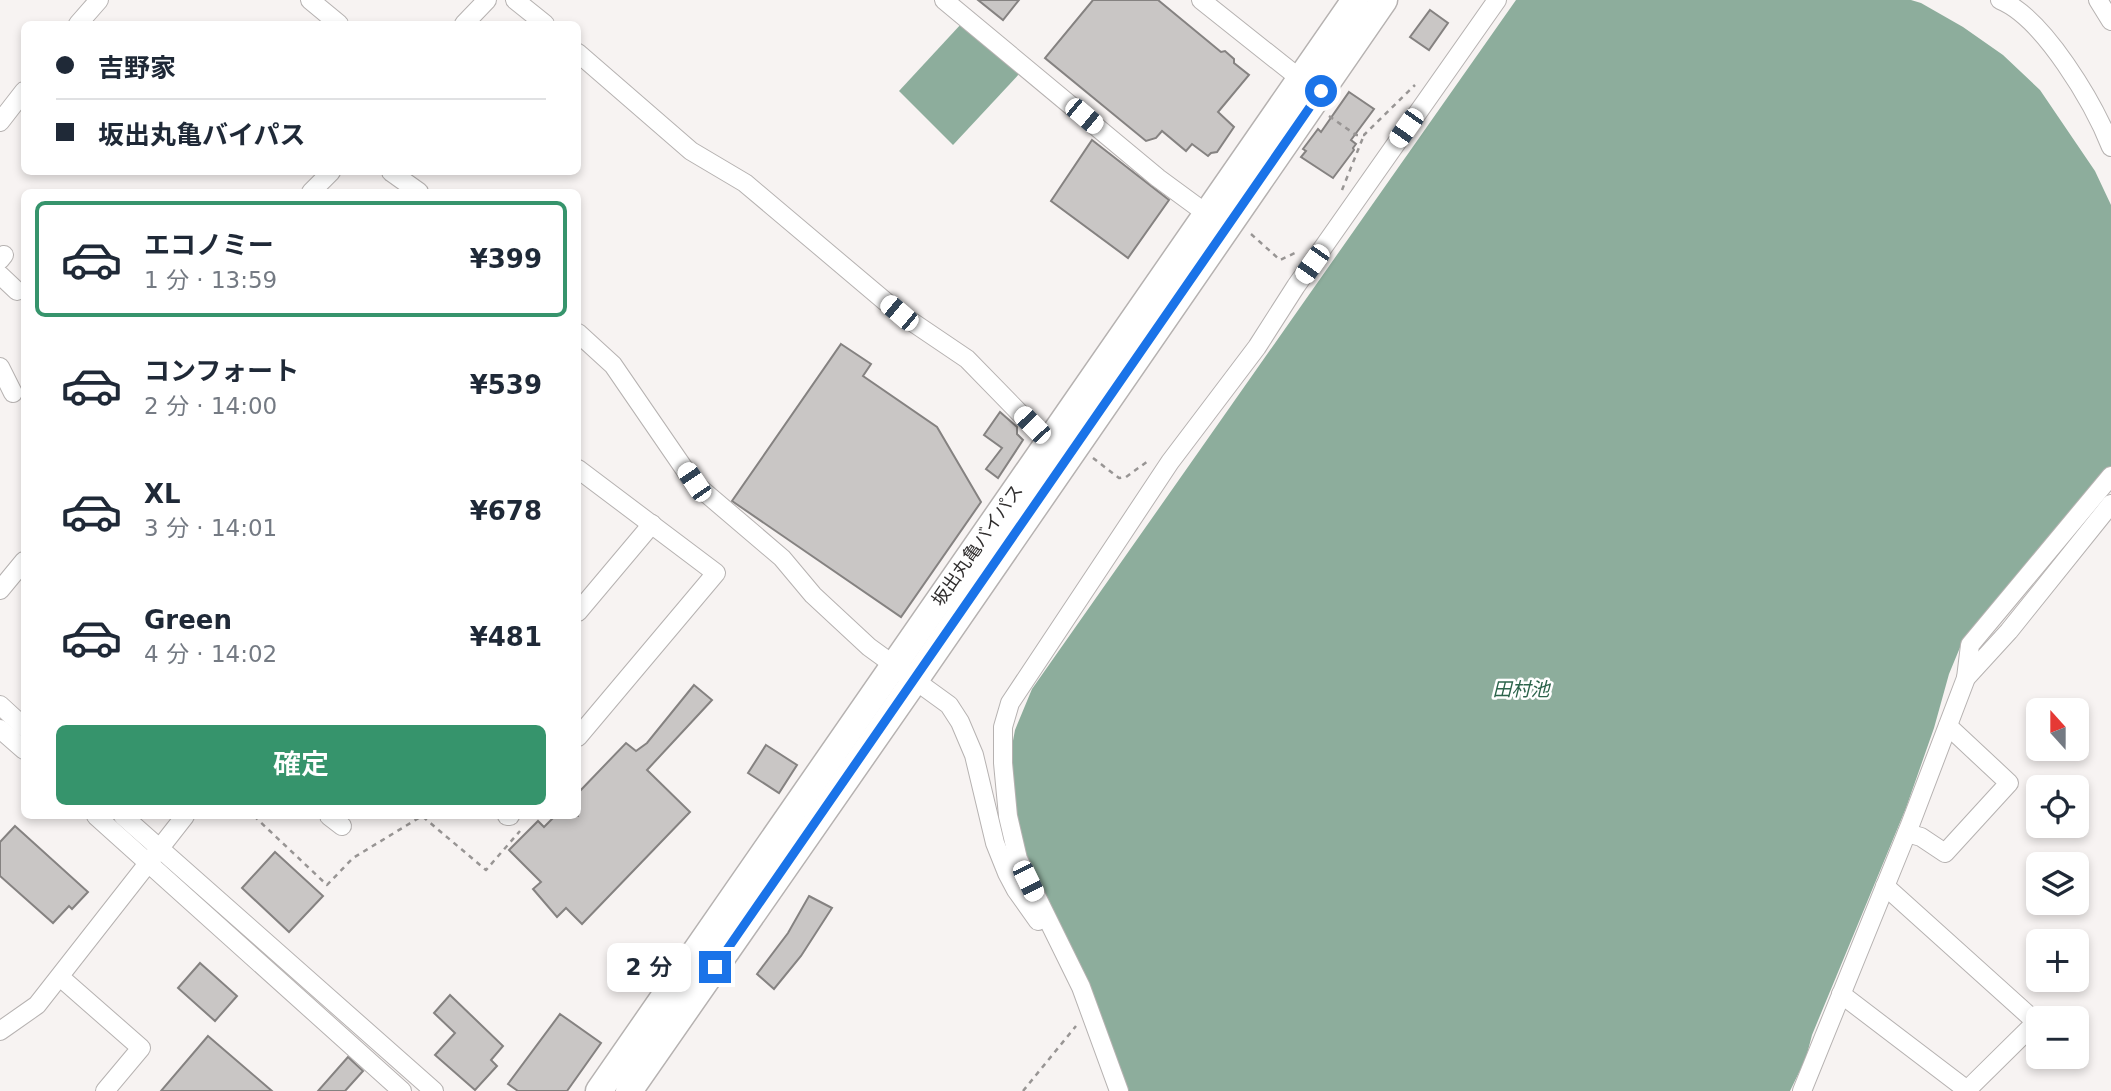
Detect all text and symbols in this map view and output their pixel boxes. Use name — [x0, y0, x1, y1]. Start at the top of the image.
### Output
text: 吉野家 — [98, 53, 176, 83]
route start — [1305, 75, 1337, 107]
car — [1062, 94, 1107, 138]
car — [1386, 105, 1427, 151]
text: 坂出丸亀バイパス — [98, 120, 305, 150]
icon: car — [60, 228, 123, 291]
text: エコノミー — [144, 230, 274, 260]
car — [1292, 241, 1333, 287]
text: ¥399 — [470, 244, 542, 274]
text: 1 分 · 13:59 — [144, 267, 277, 293]
car — [877, 291, 922, 335]
icon: car — [60, 354, 123, 417]
text: コンフォート — [144, 356, 299, 386]
text: ¥539 — [470, 370, 542, 400]
text: 2 分 · 14:00 — [144, 393, 277, 419]
car — [1010, 403, 1055, 447]
car — [674, 459, 715, 505]
text: XL — [144, 479, 181, 509]
icon: car — [60, 480, 123, 543]
street label: 坂出丸亀バイパス — [927, 480, 1027, 610]
text: ¥678 — [470, 496, 542, 526]
text: 3 分 · 14:01 — [144, 515, 277, 541]
text: Green — [144, 605, 232, 635]
icon: car — [60, 606, 123, 669]
text: ¥481 — [470, 622, 542, 652]
text: 4 分 · 14:02 — [144, 641, 277, 667]
water label: 田村池 — [1492, 678, 1551, 700]
north arrow — [2026, 698, 2090, 761]
map controls — [2026, 698, 2089, 1069]
button: 確定 — [56, 725, 546, 805]
button: locate — [2026, 775, 2089, 838]
button: layers — [2026, 852, 2089, 915]
car — [1010, 858, 1047, 904]
button: + — [2026, 929, 2089, 992]
callout: 2 分 — [606, 942, 690, 992]
route end — [699, 951, 731, 983]
text: 2 分 — [625, 954, 673, 980]
button: − — [2026, 1006, 2089, 1069]

